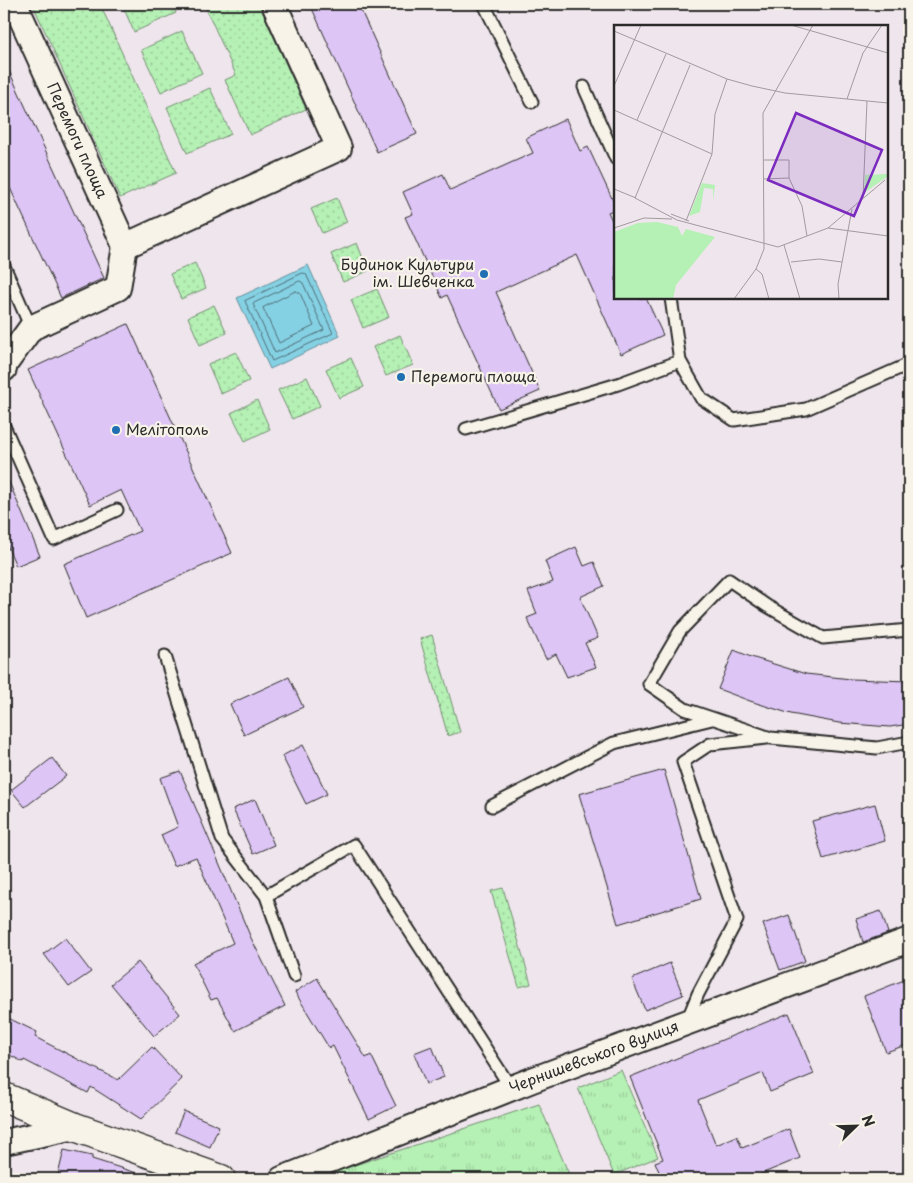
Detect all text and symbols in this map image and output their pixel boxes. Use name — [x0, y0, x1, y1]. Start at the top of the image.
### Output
inset map — [614, 25, 888, 299]
street label: Перемоги площа — [42, 78, 115, 202]
place label: Будинок Культури ім. Шевченка — [341, 252, 475, 292]
marker: Будинок Культури ім. Шевченка — [478, 268, 490, 280]
place label: Перемоги площа — [411, 364, 537, 387]
marker: Перемоги площа — [395, 371, 407, 383]
place label: Мелітополь — [126, 417, 209, 440]
marker: Мелітополь — [110, 424, 122, 436]
street label: Чернишевського вулиця — [505, 1014, 682, 1098]
north arrow — [830, 1100, 880, 1150]
text: N — [857, 1112, 880, 1130]

